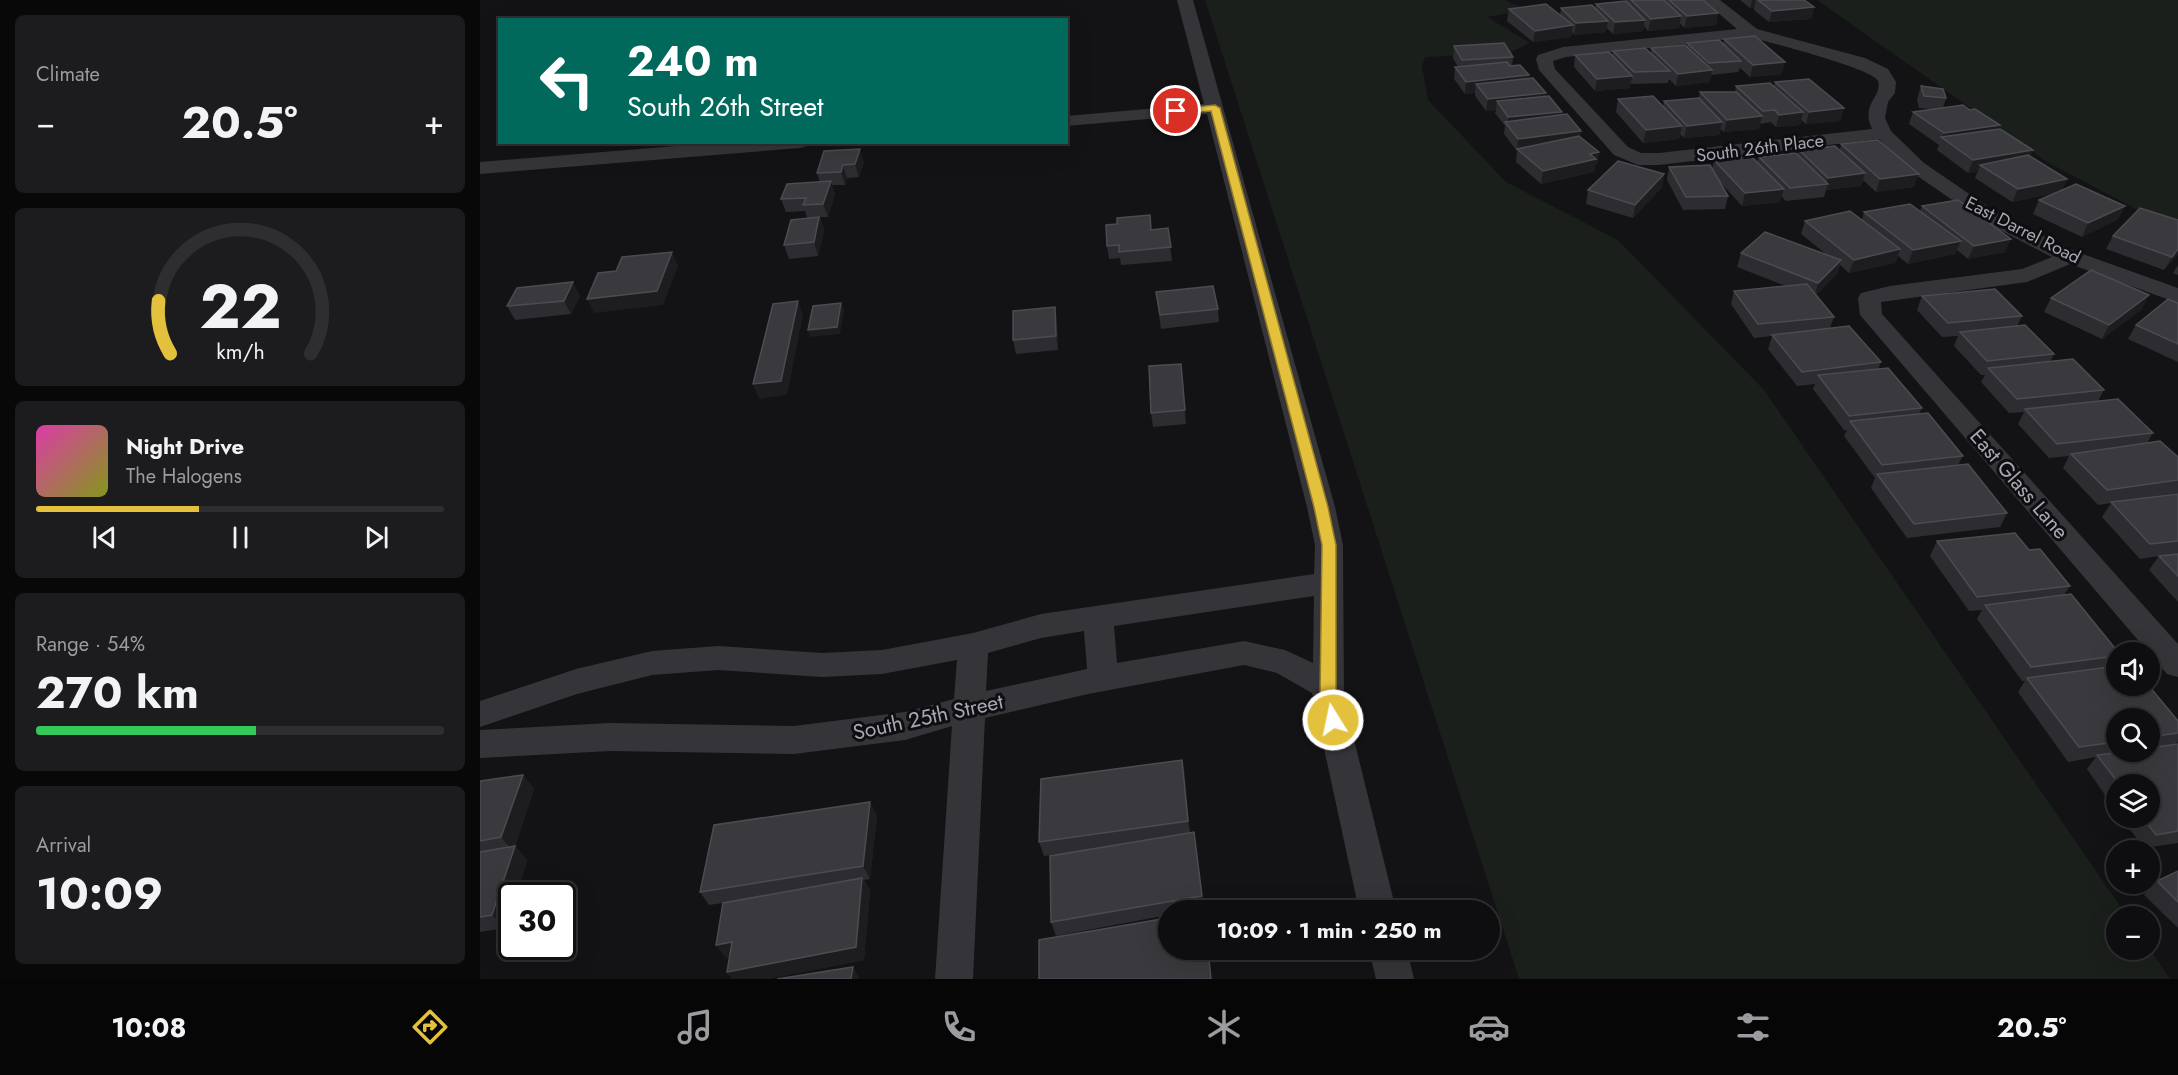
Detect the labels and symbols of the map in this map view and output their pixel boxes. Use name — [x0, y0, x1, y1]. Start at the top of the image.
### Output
pin — [1150, 85, 1201, 136]
street label: South 26th Place — [1695, 127, 1825, 169]
street label: East Darrel Road — [1961, 190, 2085, 270]
street label: East Glass Lane — [1963, 422, 2075, 546]
street label: South 25th Street — [850, 686, 1006, 748]
position arrow — [1301, 688, 1365, 752]
speed limit sign: 30 — [498, 882, 576, 960]

